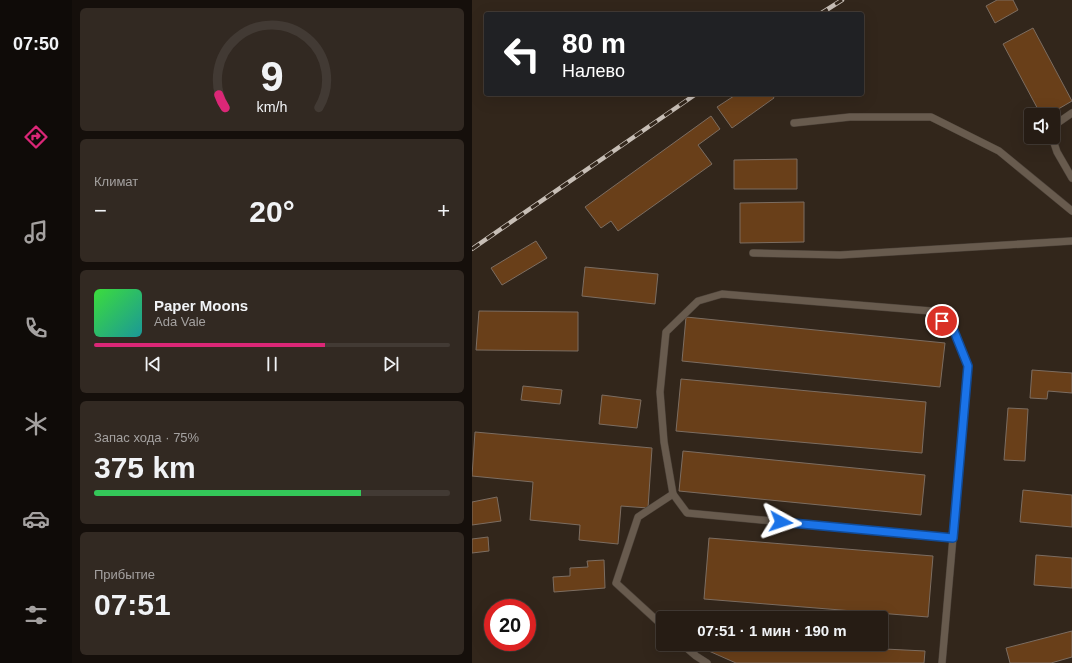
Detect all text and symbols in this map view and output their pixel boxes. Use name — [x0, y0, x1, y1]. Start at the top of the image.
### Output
icon: left — [496, 28, 548, 80]
text: 80 m — [562, 28, 626, 59]
text: 07:50 — [13, 34, 59, 54]
text: 9 — [260, 52, 284, 99]
text: Налево — [562, 61, 625, 81]
text: km/h — [257, 98, 288, 114]
map controls — [1024, 108, 1060, 144]
button: sound — [1024, 108, 1060, 144]
icon: directions — [22, 123, 50, 151]
text: Климат — [94, 174, 138, 189]
text: 20° — [249, 195, 295, 228]
text: − — [94, 198, 107, 223]
text: + — [437, 198, 450, 223]
icon: music — [22, 218, 50, 246]
text: Paper Moons — [154, 297, 248, 314]
pin — [925, 304, 959, 338]
icon: arrive — [931, 310, 953, 332]
icon: phone — [22, 314, 50, 342]
text: Ada Vale — [154, 314, 206, 329]
icon: previous — [142, 353, 164, 375]
icon: pause — [261, 353, 283, 375]
icon: next — [380, 353, 402, 375]
icon: climate — [22, 410, 50, 438]
text: Запас хода · 75% — [94, 430, 199, 445]
text: 375 km — [94, 451, 196, 484]
position arrow — [760, 501, 802, 543]
icon: car — [22, 505, 50, 533]
text: Прибытие — [94, 567, 155, 582]
text: 07:51 — [94, 588, 171, 621]
speed limit sign: 20 — [484, 599, 536, 651]
icon: filters — [22, 601, 50, 629]
text: 07:51 · 1 мин · 190 m — [697, 622, 847, 639]

